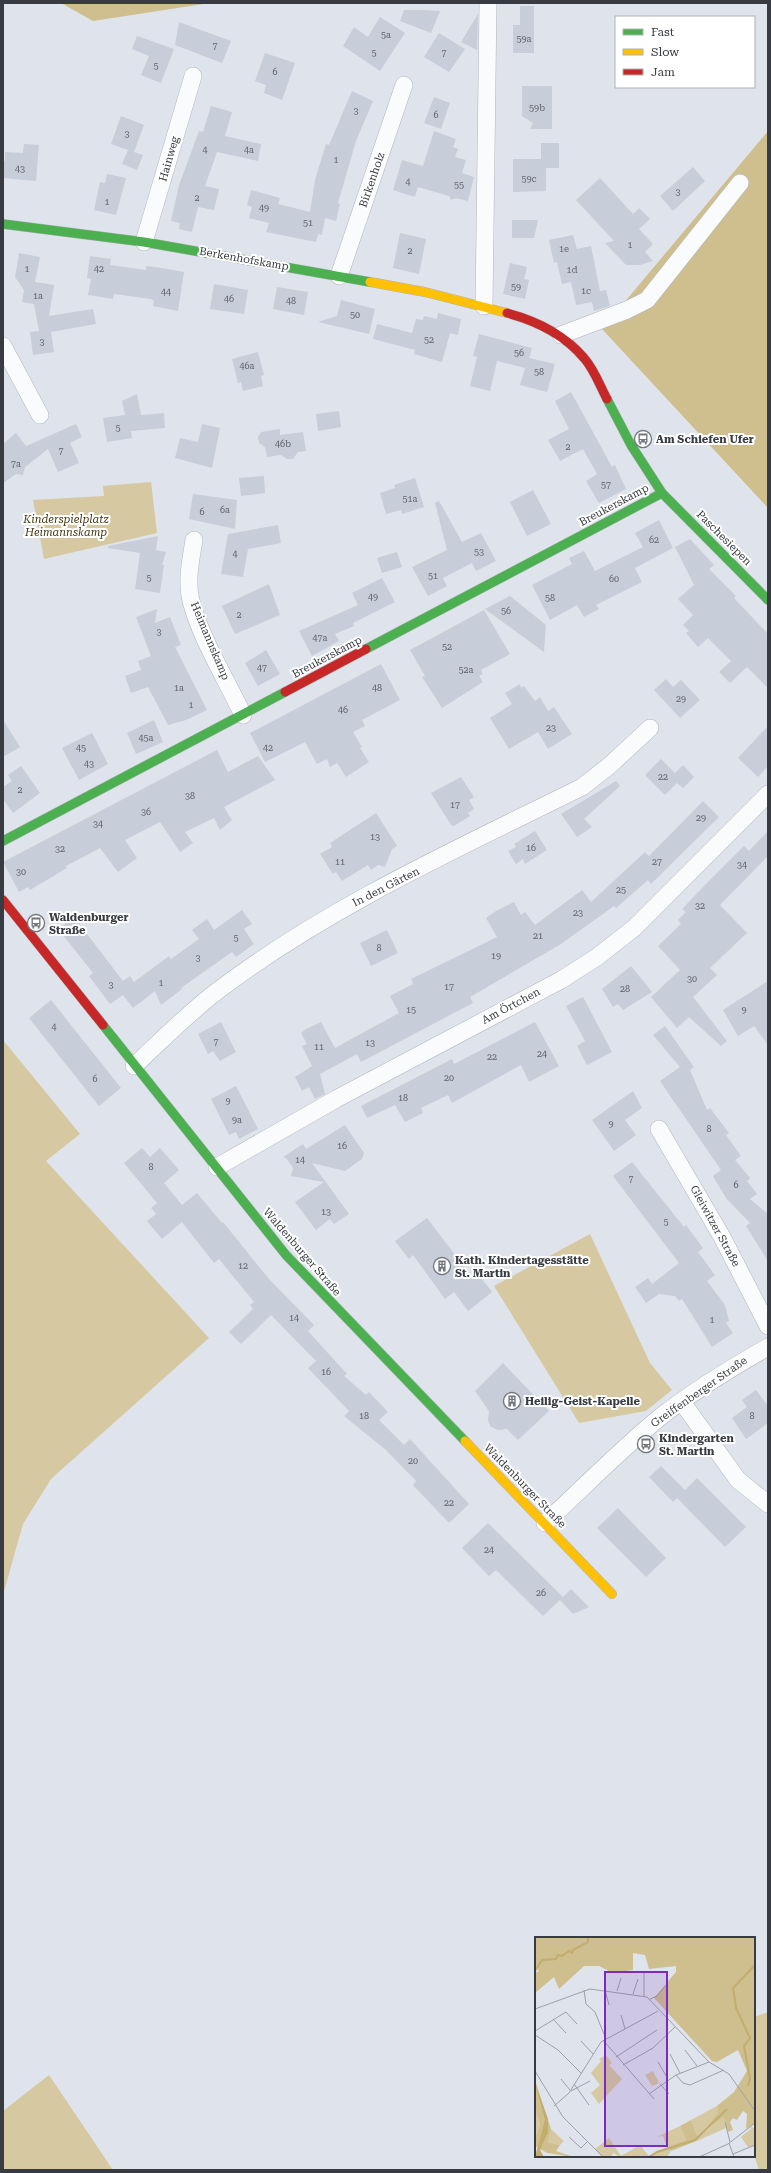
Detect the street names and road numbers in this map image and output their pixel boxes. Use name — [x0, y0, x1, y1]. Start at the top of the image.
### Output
street label: Hainweg — [156, 134, 182, 183]
street label: Birkenholz — [357, 151, 387, 209]
street label: Berkenhofskamp — [198, 245, 290, 273]
street label: Breukerskamp — [577, 481, 651, 529]
street label: Paschesiepen — [694, 508, 754, 568]
street label: Heimannskamp — [188, 600, 232, 682]
street label: Breukerskamp — [290, 633, 364, 681]
street label: In den Gärten — [350, 865, 422, 909]
street label: Am Örtchen — [479, 984, 542, 1027]
street label: Gleiwitzer Straße — [687, 1183, 743, 1269]
street label: Waldenburger Straße — [260, 1206, 344, 1298]
street label: Greiffenberger Straße — [648, 1354, 750, 1430]
street label: Waldenburger Straße — [481, 1441, 569, 1531]

